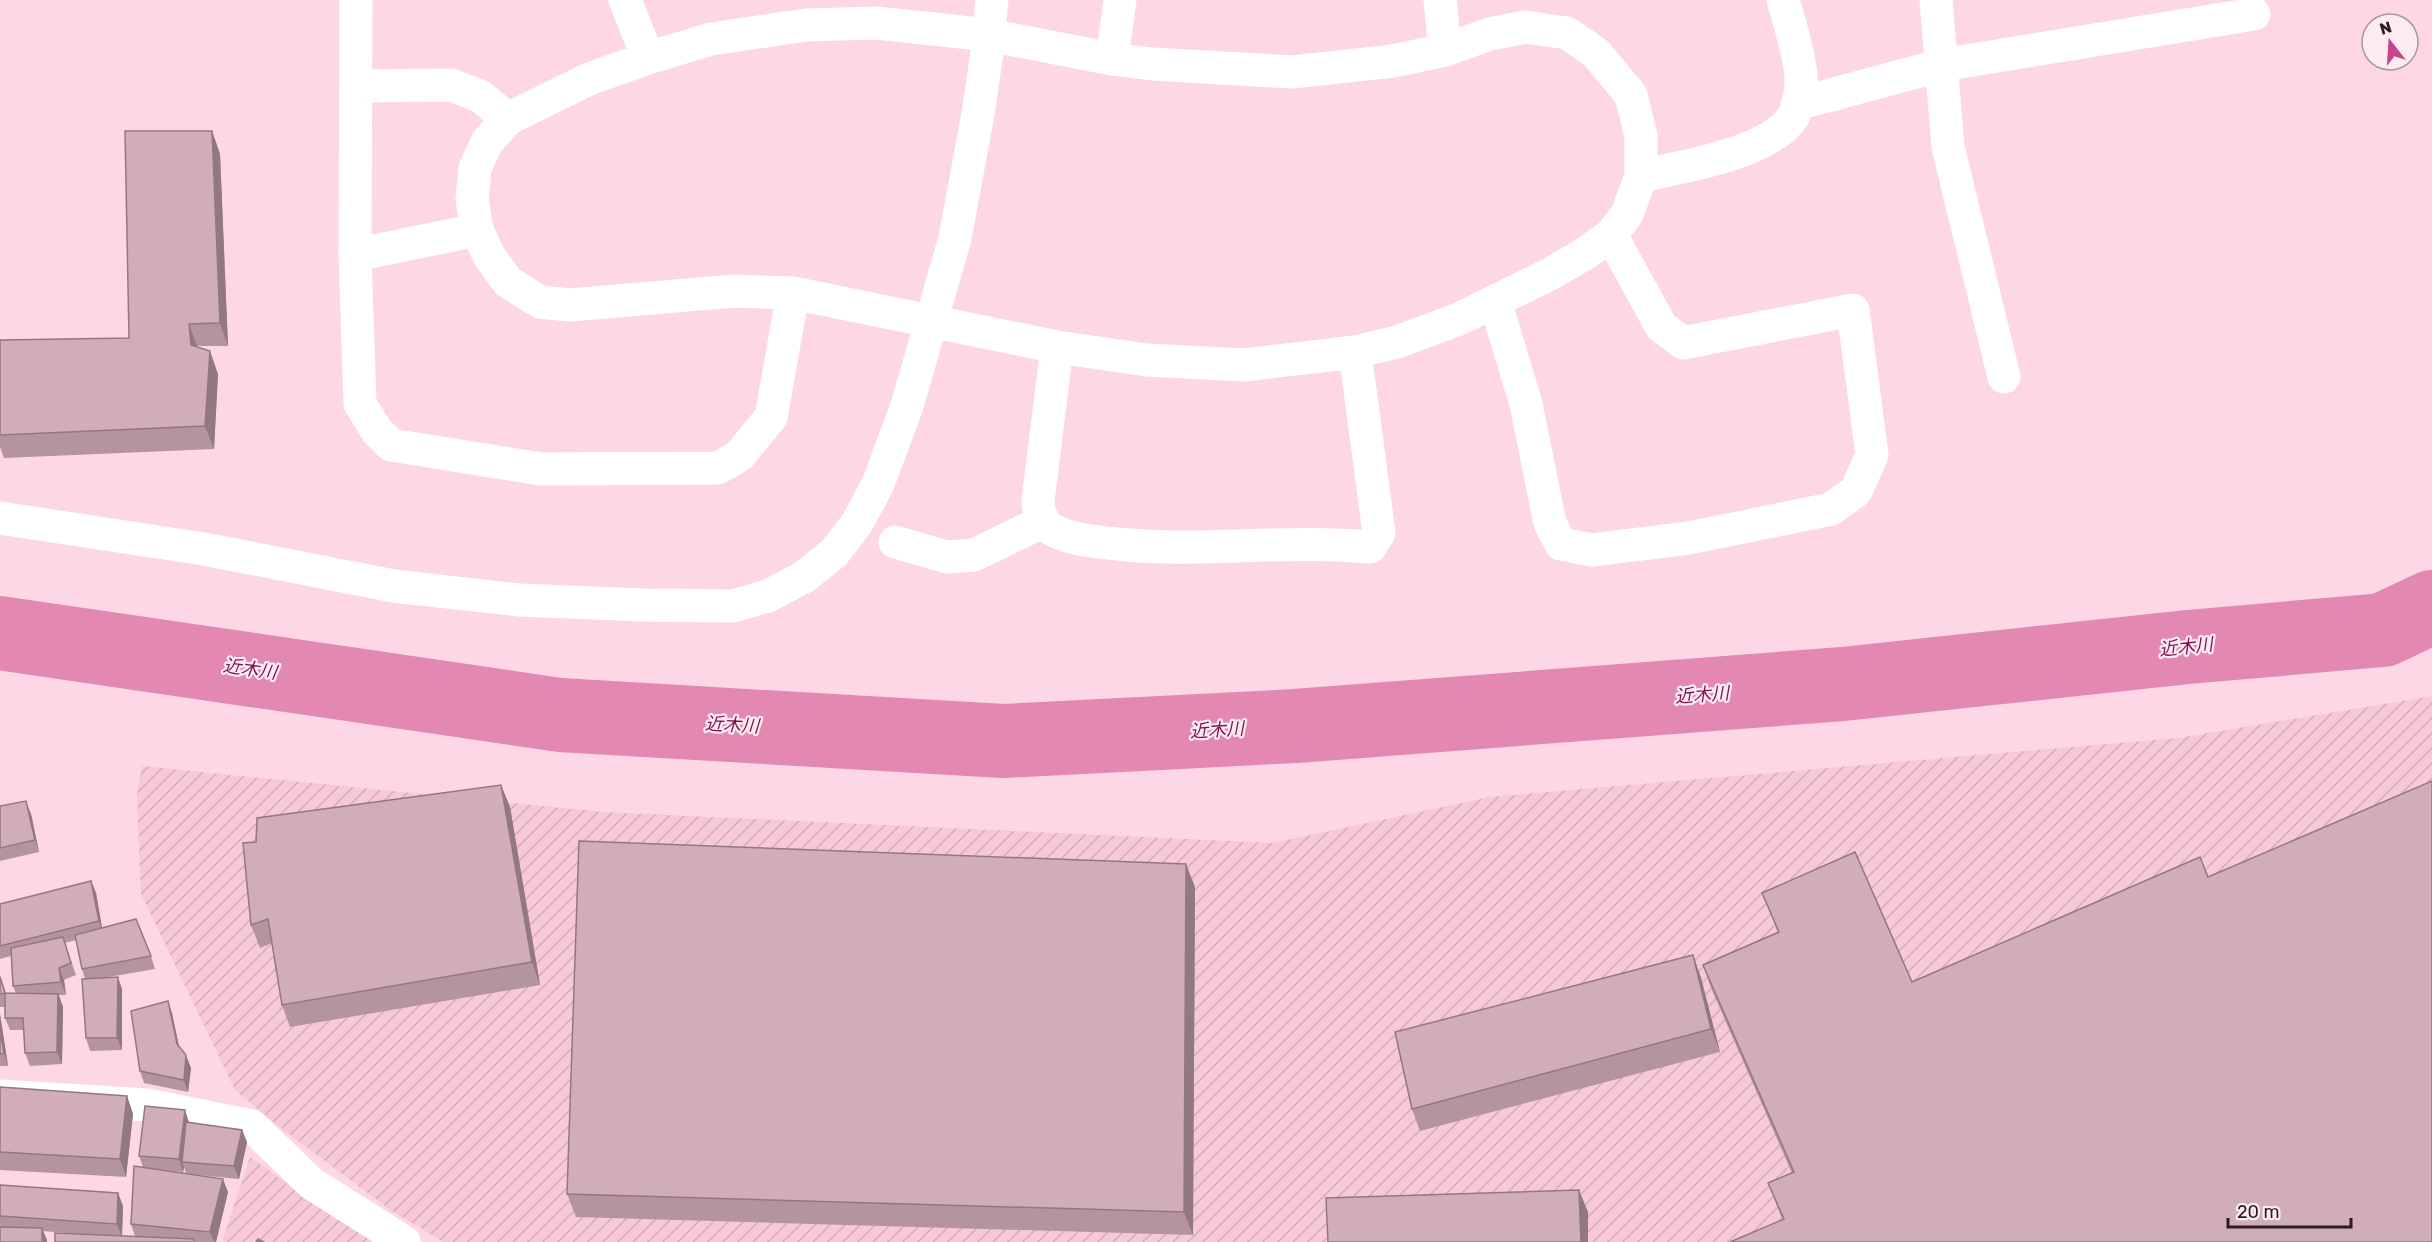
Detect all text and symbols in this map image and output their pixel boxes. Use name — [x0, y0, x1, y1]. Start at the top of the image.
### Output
north arrow — [2360, 12, 2420, 72]
text: N — [2377, 17, 2394, 39]
water label: 近木川 — [2158, 633, 2216, 661]
water label: 近木川 — [222, 654, 280, 684]
water label: 近木川 — [1674, 682, 1732, 708]
water label: 近木川 — [704, 713, 762, 738]
water label: 近木川 — [1189, 717, 1247, 742]
scale bar — [2228, 1191, 2351, 1229]
text: 20 m — [2237, 1201, 2279, 1223]

